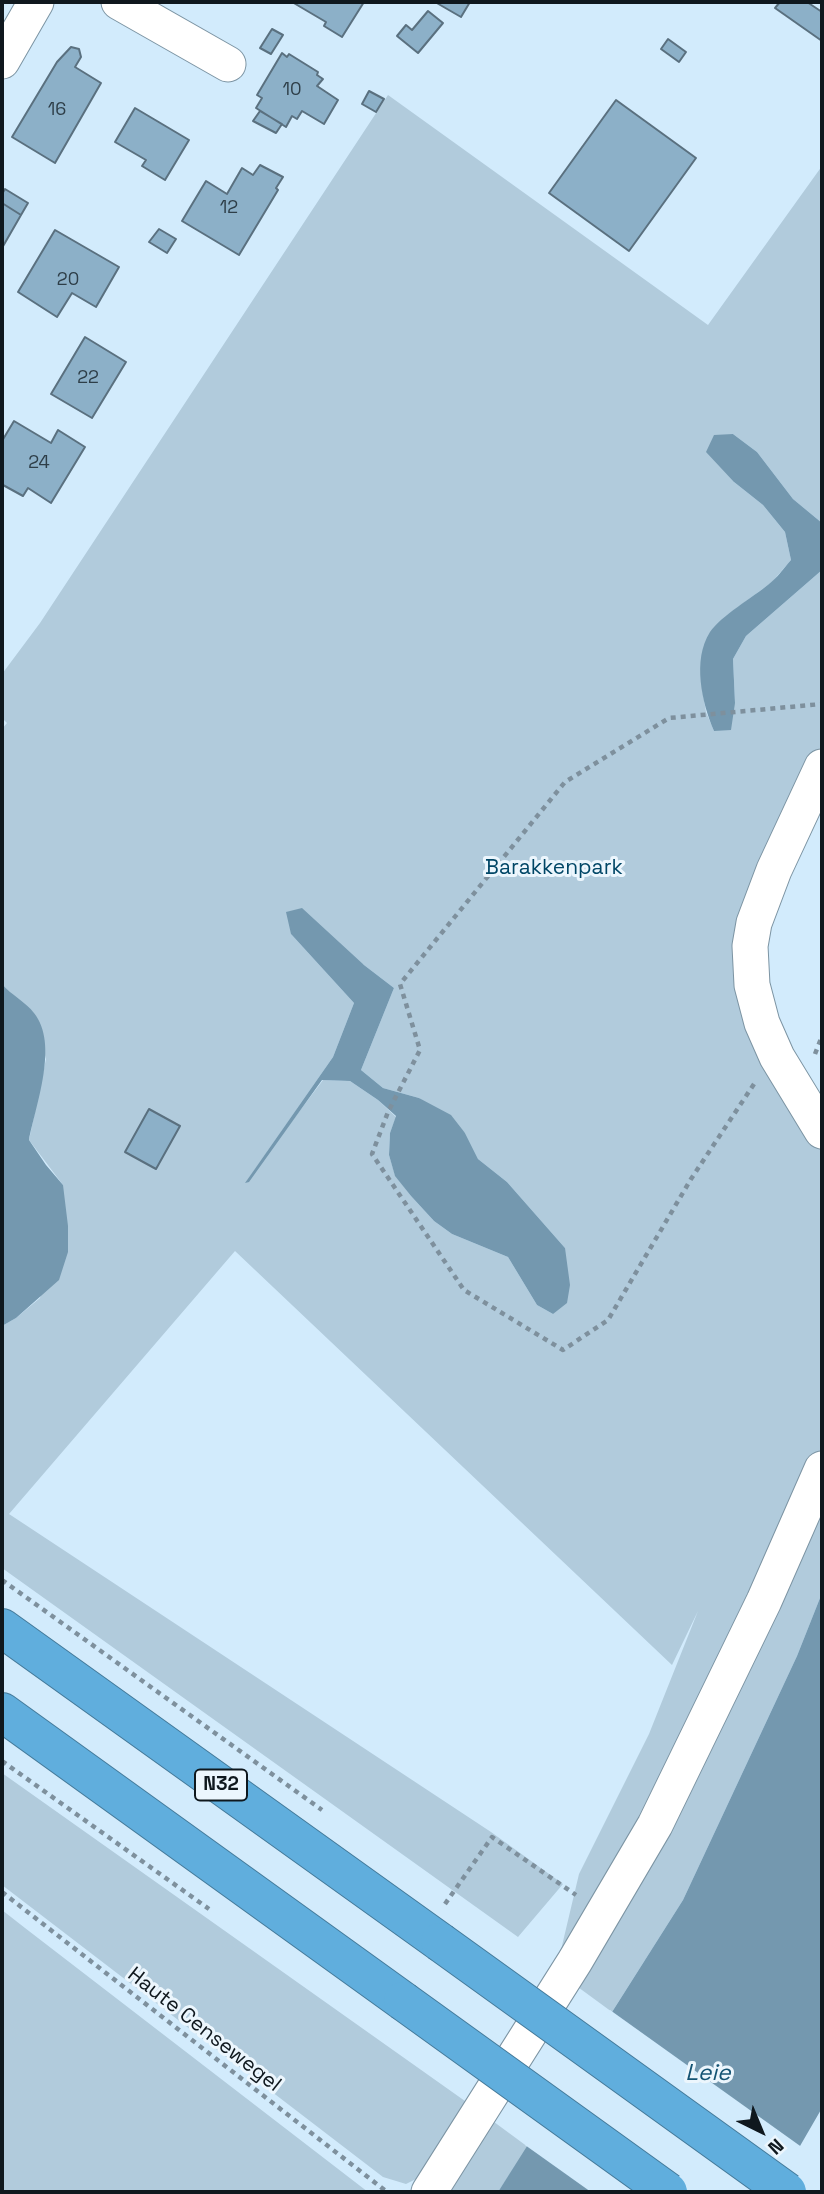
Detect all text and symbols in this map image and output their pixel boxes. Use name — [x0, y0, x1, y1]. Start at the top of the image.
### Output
house number: 10 — [282, 79, 302, 101]
house number: 16 — [48, 99, 66, 121]
house number: 12 — [220, 197, 238, 219]
house number: 20 — [57, 269, 79, 291]
house number: 22 — [77, 367, 99, 389]
house number: 24 — [28, 452, 50, 474]
park label: Barakkenpark — [485, 855, 623, 881]
road number: N32 — [195, 1770, 247, 1800]
street label: Haute Censewegel — [122, 1962, 286, 2098]
water label: Leie — [685, 2060, 731, 2088]
north arrow — [726, 2096, 796, 2166]
text: N — [762, 2133, 789, 2160]

